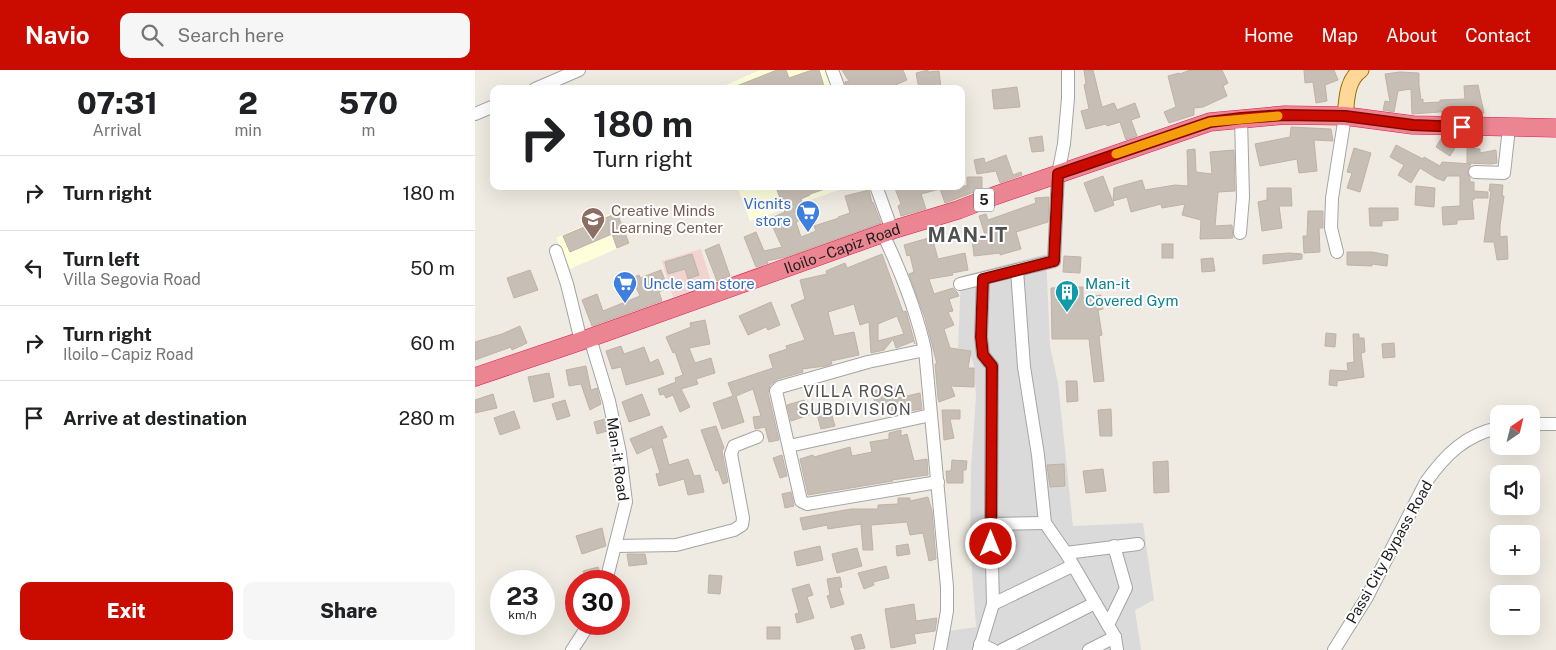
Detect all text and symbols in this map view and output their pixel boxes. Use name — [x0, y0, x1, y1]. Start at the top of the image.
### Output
search box — [120, 13, 470, 58]
text: Navio — [25, 21, 90, 49]
icon: search — [138, 21, 166, 49]
text: Search here — [178, 24, 284, 46]
text: Home — [1244, 25, 1294, 46]
text: Map — [1322, 25, 1358, 46]
text: About — [1386, 25, 1437, 46]
text: Contact — [1465, 25, 1531, 46]
text: 07:31 — [77, 85, 158, 121]
text: 2 — [238, 85, 258, 121]
text: 570 — [339, 85, 398, 121]
text: 180 m — [593, 104, 693, 145]
icon: right — [510, 105, 575, 170]
pin — [1441, 106, 1483, 148]
icon: arrive — [1448, 113, 1476, 141]
text: Arrival — [93, 121, 142, 140]
text: min — [235, 121, 262, 140]
text: m — [361, 121, 375, 140]
text: Turn right — [593, 146, 693, 172]
icon: right — [20, 179, 48, 207]
text: Turn right — [63, 182, 152, 204]
text: 180 m — [402, 182, 455, 204]
road number: 5 — [974, 188, 994, 212]
place label: Vicnits store — [743, 195, 791, 229]
supermarket icon: Vicnits store — [795, 199, 821, 233]
place label: Creative Minds Learning Center — [611, 202, 723, 236]
school or university icon: Creative Minds Learning Center — [580, 206, 606, 240]
street label: Iloilo – Capiz Road — [781, 220, 902, 276]
district label: MAN-IT — [928, 223, 1008, 247]
text: Turn left — [63, 248, 140, 270]
icon: left — [20, 254, 48, 282]
text: 50 m — [410, 257, 455, 279]
text: Villa Segovia Road — [63, 270, 201, 289]
supermarket icon: Uncle sam store — [612, 270, 638, 304]
place label: Uncle sam store — [643, 275, 755, 292]
place label: Man-it Covered Gym — [1085, 275, 1178, 309]
building icon: Man-it Covered Gym — [1054, 279, 1080, 313]
text: Turn right — [63, 323, 152, 345]
icon: right — [20, 329, 48, 357]
text: 60 m — [411, 332, 455, 354]
text: Iloilo – Capiz Road — [63, 345, 193, 364]
district label: VILLA ROSA SUBDIVISION — [798, 382, 912, 419]
icon: arrive — [20, 404, 48, 432]
north arrow — [1490, 405, 1540, 455]
map controls — [1490, 405, 1540, 635]
text: Arrive at destination — [63, 407, 247, 429]
text: 280 m — [399, 407, 455, 429]
street label: Man-it Road — [604, 416, 632, 502]
button: sound — [1490, 465, 1540, 515]
street label: Passi City Bypass Road — [1343, 477, 1435, 627]
position arrow — [964, 517, 1016, 569]
button: + — [1490, 525, 1540, 575]
speed limit sign: 30 — [565, 570, 630, 635]
text: 23 — [506, 581, 539, 611]
button: Exit — [20, 582, 233, 640]
button: Share — [243, 582, 455, 640]
button: − — [1490, 585, 1540, 635]
text: km/h — [508, 608, 537, 622]

